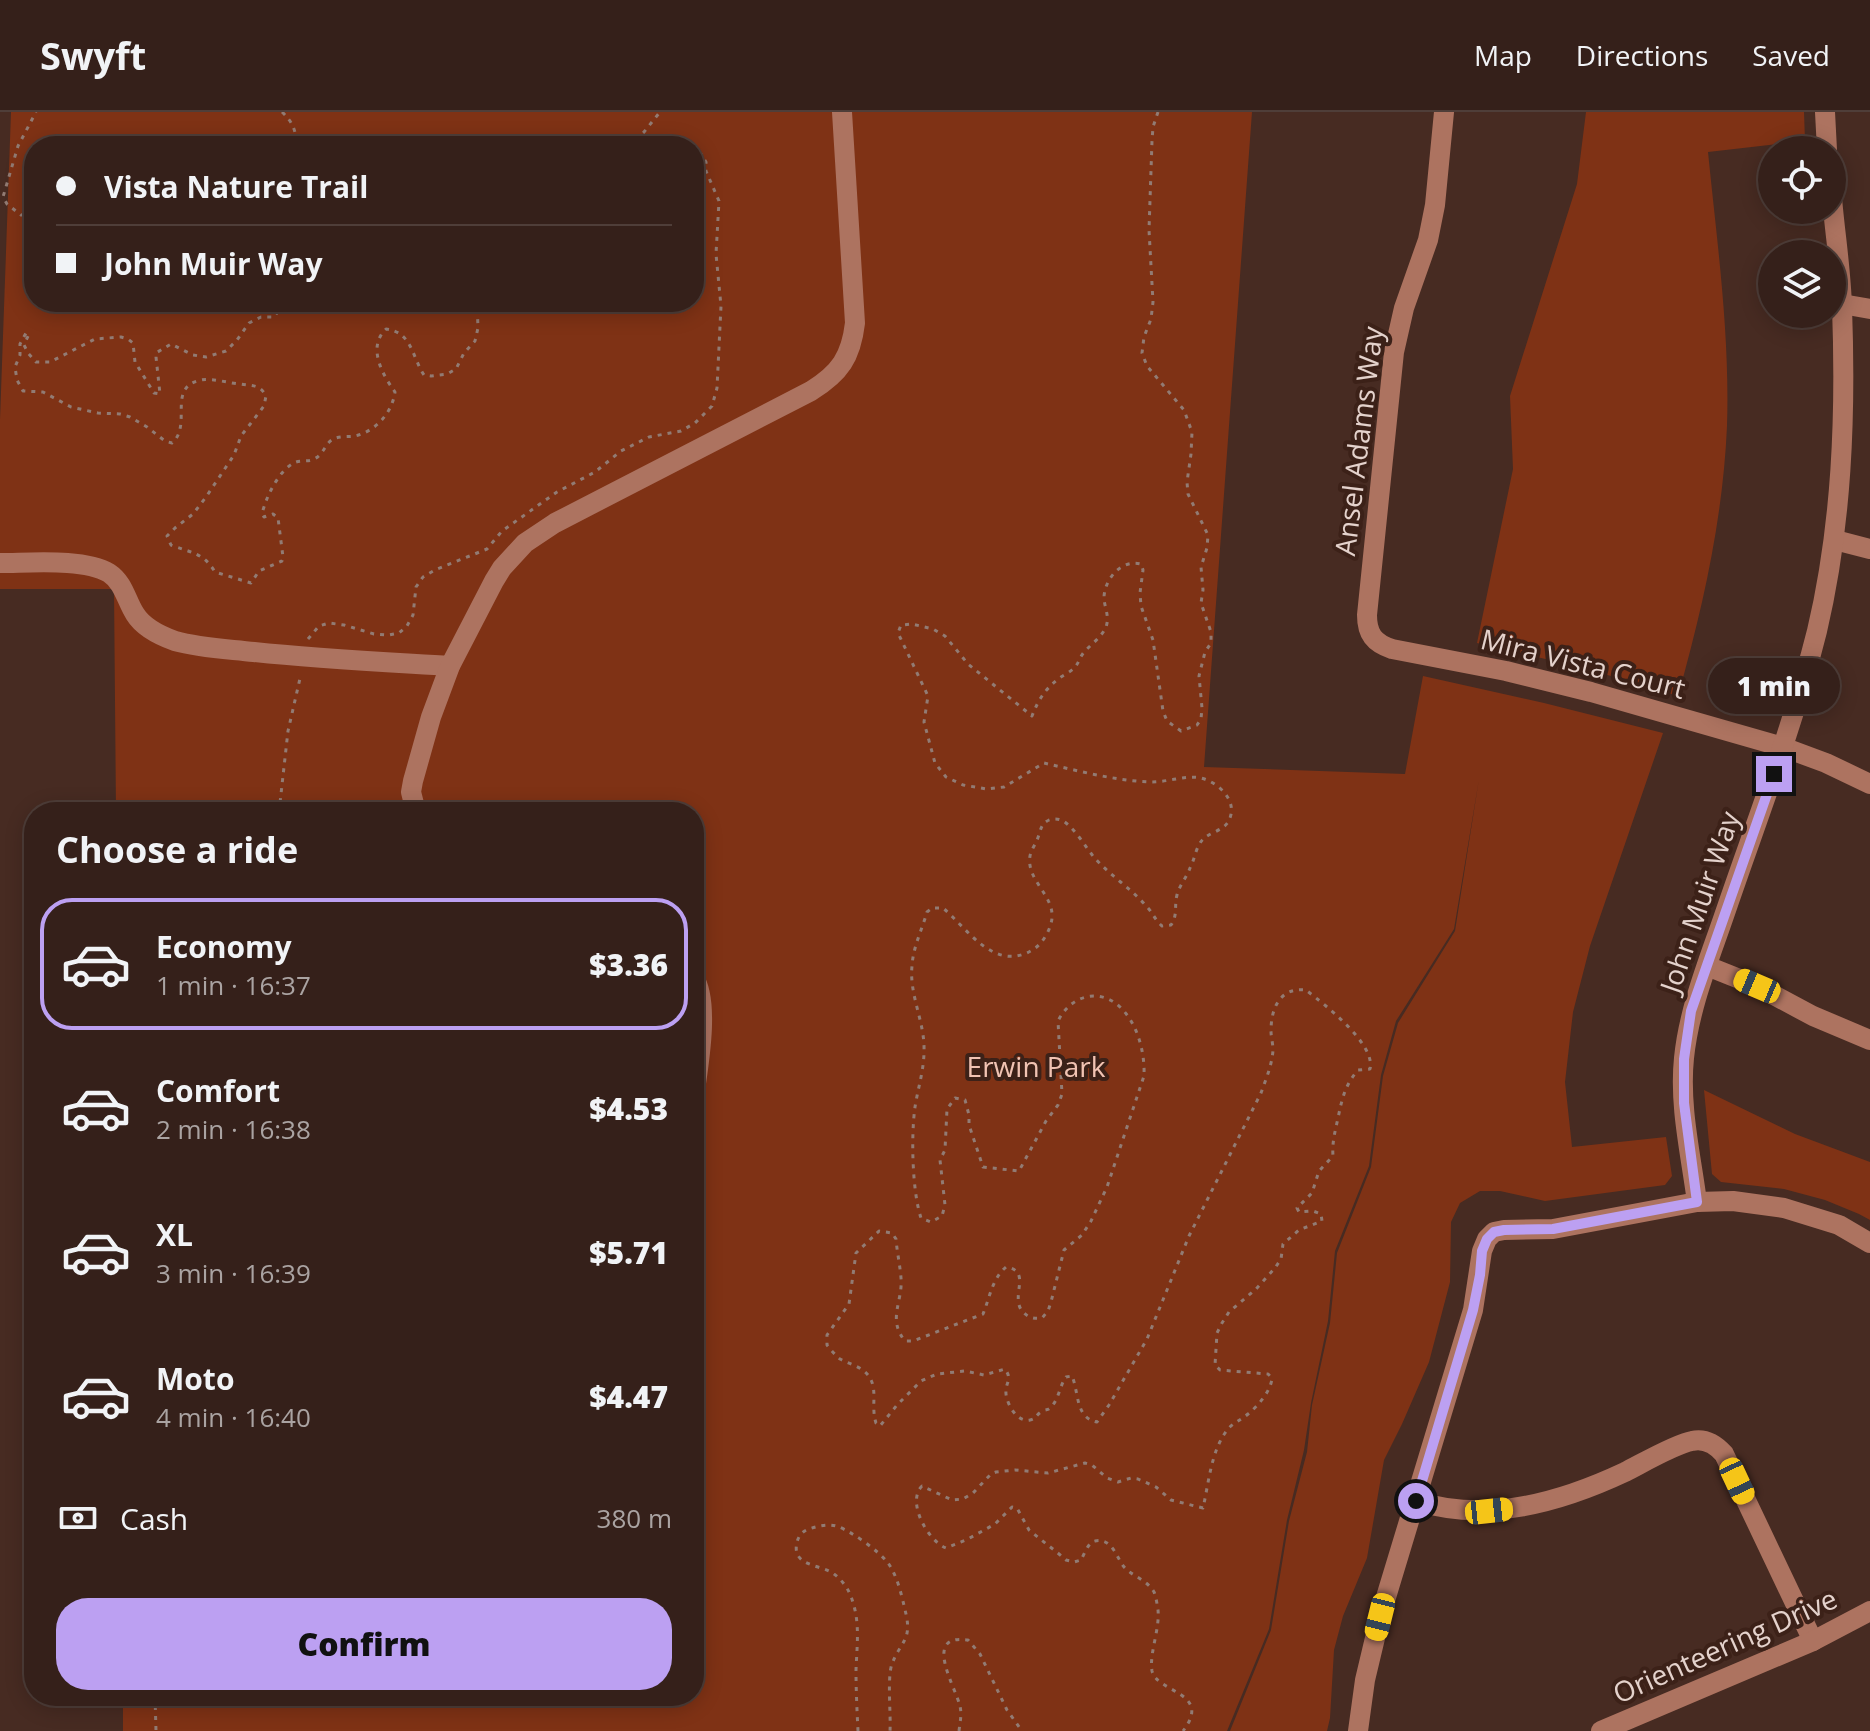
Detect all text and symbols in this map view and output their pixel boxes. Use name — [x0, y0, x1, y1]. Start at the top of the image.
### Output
text: Swyft — [40, 29, 146, 81]
text: Map — [1474, 36, 1532, 74]
text: Directions — [1576, 36, 1708, 74]
text: Saved — [1752, 36, 1830, 74]
map controls — [1758, 136, 1846, 328]
button: locate — [1758, 136, 1846, 224]
text: Vista Nature Trail — [104, 166, 368, 207]
button: layers — [1758, 240, 1846, 328]
text: John Muir Way — [104, 243, 323, 284]
street label: Ansel Adams Way — [1325, 323, 1391, 558]
street label: Mira Vista Court — [1477, 619, 1690, 707]
callout: 1 min — [1708, 658, 1840, 714]
text: 1 min — [1737, 668, 1811, 704]
route end — [1756, 756, 1792, 792]
street label: John Muir Way — [1649, 805, 1748, 1000]
text: Choose a ride — [56, 825, 298, 874]
text: Economy — [156, 926, 292, 967]
icon: car — [60, 928, 132, 1000]
text: $3.36 — [589, 944, 668, 985]
car — [1730, 966, 1784, 1006]
text: 1 min · 16:37 — [156, 967, 311, 1003]
park label: Erwin Park — [967, 1047, 1106, 1085]
text: Comfort — [156, 1070, 280, 1111]
icon: car — [60, 1072, 132, 1144]
text: $4.53 — [589, 1088, 668, 1129]
text: 2 min · 16:38 — [156, 1111, 311, 1147]
text: XL — [156, 1214, 193, 1255]
icon: car — [60, 1216, 132, 1288]
text: $5.71 — [589, 1232, 668, 1273]
text: 3 min · 16:39 — [156, 1255, 311, 1291]
text: Moto — [156, 1358, 234, 1399]
icon: car — [60, 1360, 132, 1432]
text: $4.47 — [589, 1376, 668, 1417]
text: 4 min · 16:40 — [156, 1399, 311, 1435]
car — [1716, 1454, 1758, 1508]
route start — [1398, 1483, 1434, 1519]
icon: cash — [56, 1496, 100, 1540]
car — [1464, 1497, 1514, 1525]
text: Cash — [120, 1498, 188, 1539]
text: 380 m — [597, 1500, 672, 1536]
street label: Orienteering Drive — [1607, 1579, 1843, 1712]
car — [1363, 1591, 1397, 1643]
button: Confirm — [56, 1598, 672, 1690]

